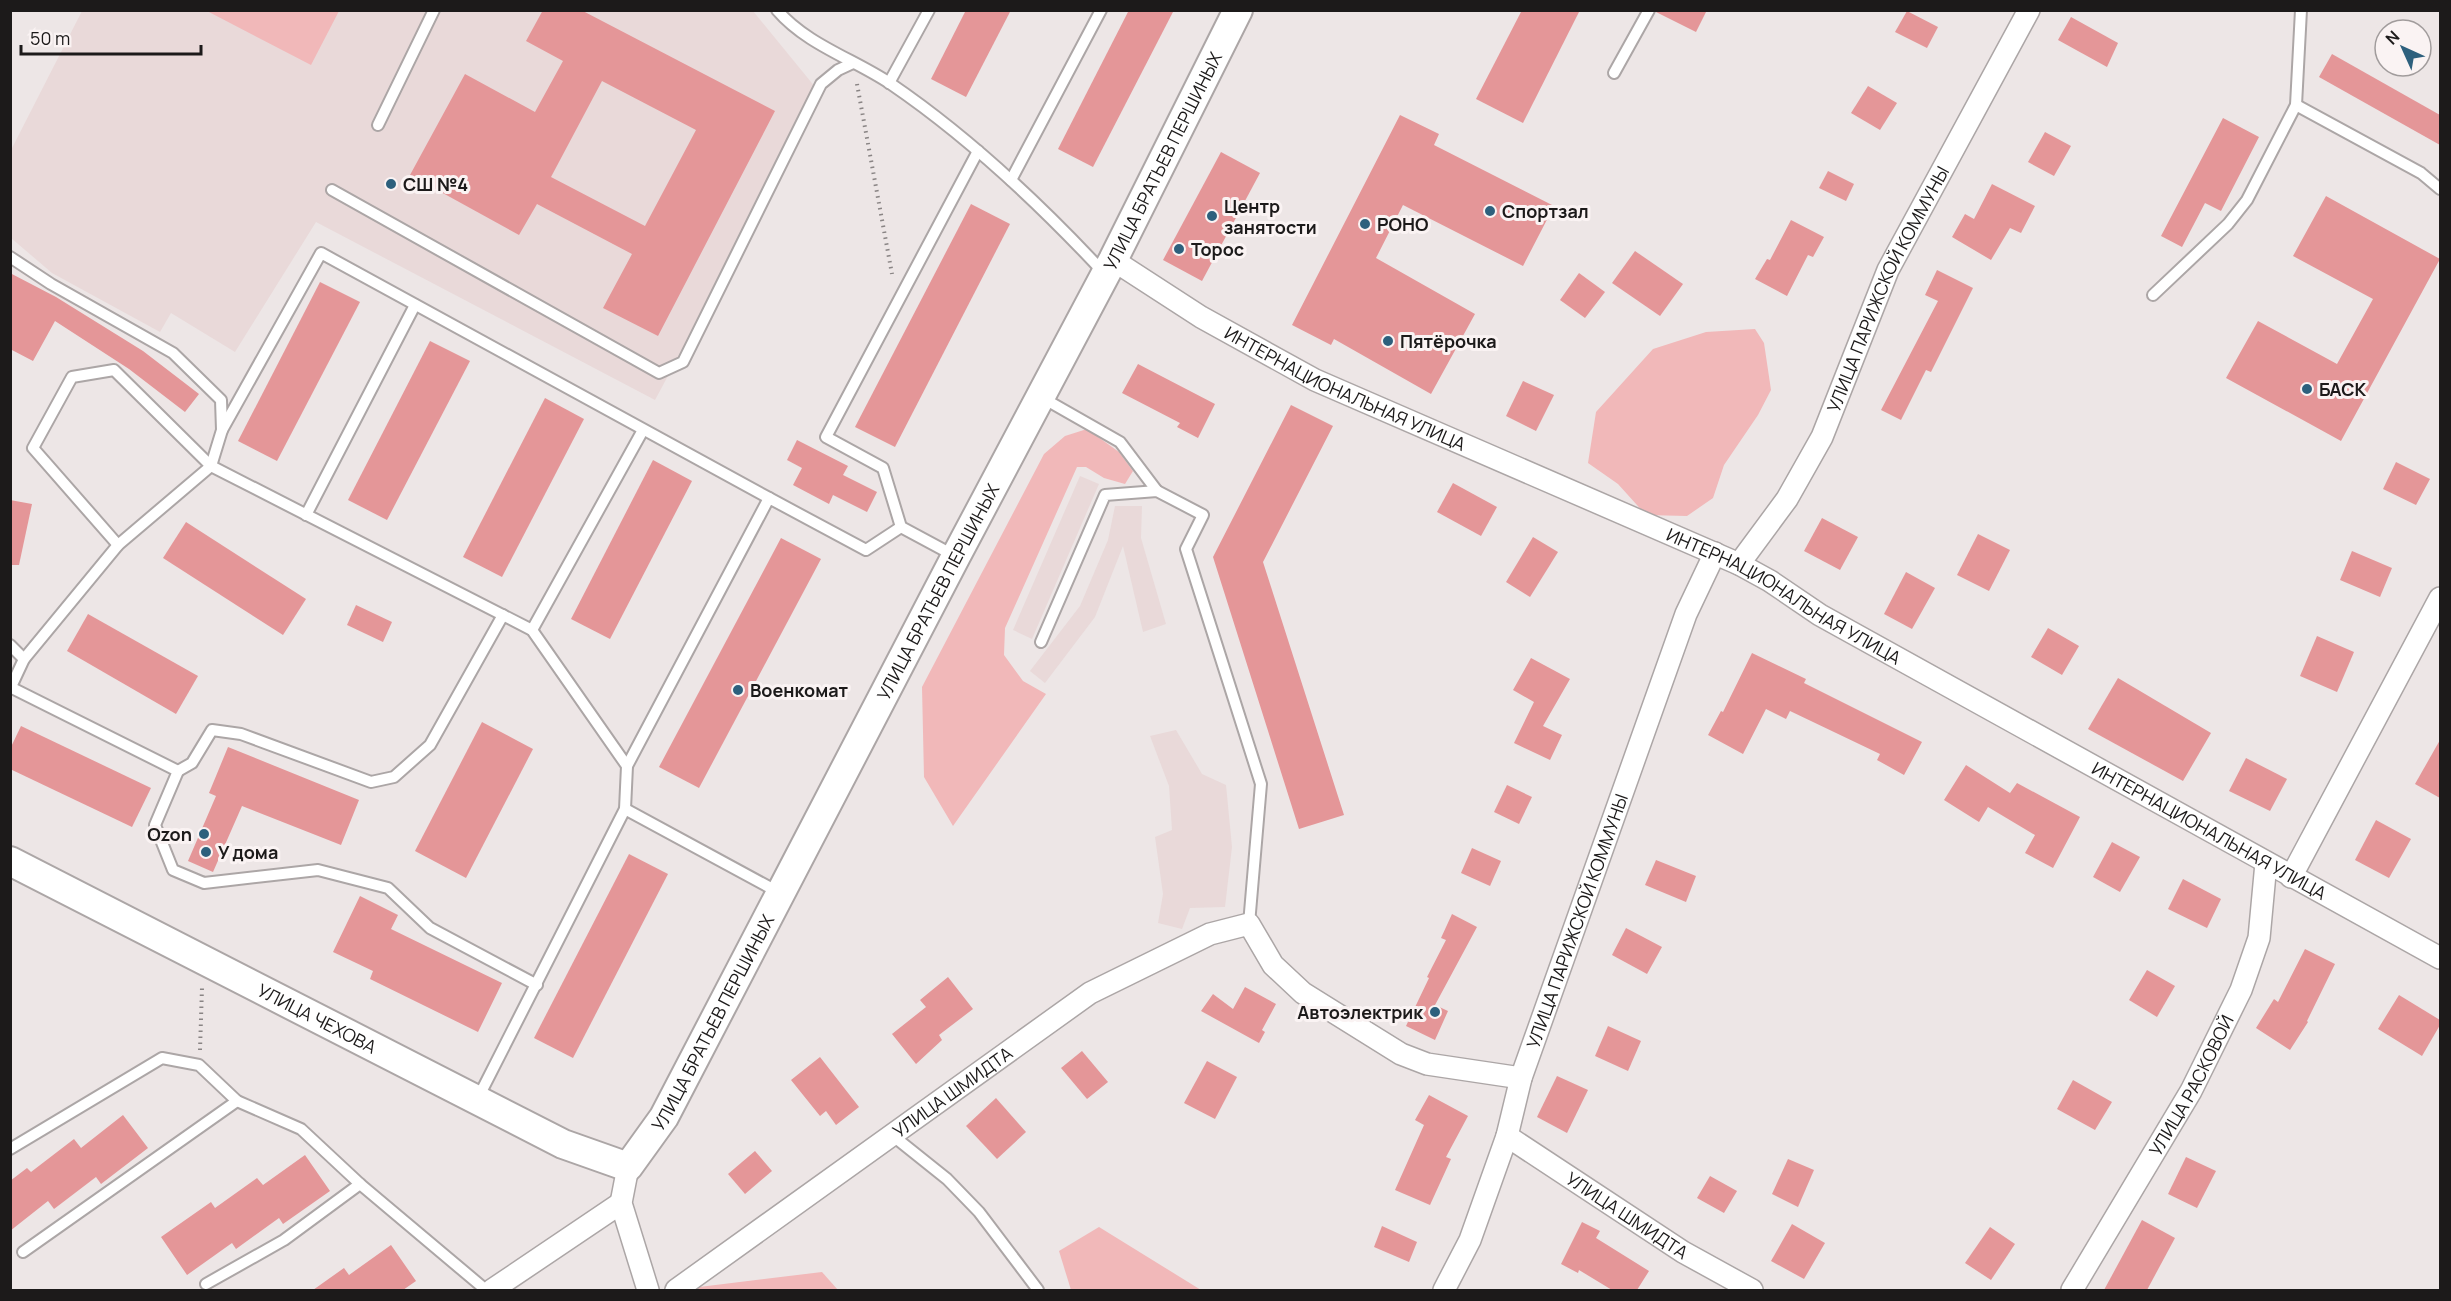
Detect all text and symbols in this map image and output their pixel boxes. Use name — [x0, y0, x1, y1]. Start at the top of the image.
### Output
scale bar — [21, 18, 201, 56]
north arrow — [2373, 18, 2433, 78]
text: 50 m — [30, 26, 70, 50]
text: N — [2381, 26, 2404, 49]
street label: УЛИЦА БРАТЬЕВ ПЕРШИНЫХ — [1098, 48, 1227, 274]
street label: УЛИЦА ПАРИЖСКОЙ КОММУНЫ — [1821, 162, 1954, 416]
place label: СШ №4 — [403, 172, 468, 196]
marker: СШ №4 — [384, 177, 398, 191]
place label: Центр занятости — [1224, 194, 1317, 239]
place label: Спортзал — [1502, 199, 1589, 223]
marker: Спортзал — [1483, 204, 1497, 218]
marker: Центр занятости — [1205, 209, 1219, 223]
place label: РОНО — [1377, 212, 1428, 236]
marker: РОНО — [1358, 217, 1372, 231]
place label: Торос — [1191, 237, 1244, 261]
marker: Торос — [1172, 242, 1186, 256]
street label: ИНТЕРНАЦИОНАЛЬНАЯ УЛИЦА — [1220, 320, 1470, 456]
place label: Пятёрочка — [1400, 329, 1497, 353]
marker: Пятёрочка — [1381, 334, 1395, 348]
place label: БАСК — [2319, 377, 2367, 401]
marker: БАСК — [2300, 382, 2314, 396]
street label: УЛИЦА БРАТЬЕВ ПЕРШИНЫХ — [871, 479, 1004, 704]
street label: ИНТЕРНАЦИОНАЛЬНАЯ УЛИЦА — [1663, 522, 1906, 670]
place label: Военкомат — [750, 678, 849, 702]
marker: Военкомат — [731, 683, 745, 697]
street label: ИНТЕРНАЦИОНАЛЬНАЯ УЛИЦА — [2088, 756, 2331, 905]
street label: УЛИЦА ПАРИЖСКОЙ КОММУНЫ — [1521, 791, 1633, 1052]
place label: Ozon — [147, 822, 192, 846]
marker: Ozon — [197, 827, 211, 841]
place label: У дома — [218, 840, 278, 864]
marker: У дома — [199, 845, 213, 859]
street label: УЛИЦА БРАТЬЕВ ПЕРШИНЫХ — [646, 910, 779, 1136]
street label: УЛИЦА ЧЕХОВА — [254, 978, 381, 1059]
place label: Автоэлектрик — [1297, 1000, 1424, 1024]
marker: Автоэлектрик — [1428, 1005, 1442, 1019]
street label: УЛИЦА РАСКОВОЙ — [2143, 1011, 2239, 1160]
street label: УЛИЦА ШМИДТА — [888, 1040, 1017, 1143]
street label: УЛИЦА ШМИДТА — [1561, 1166, 1693, 1265]

